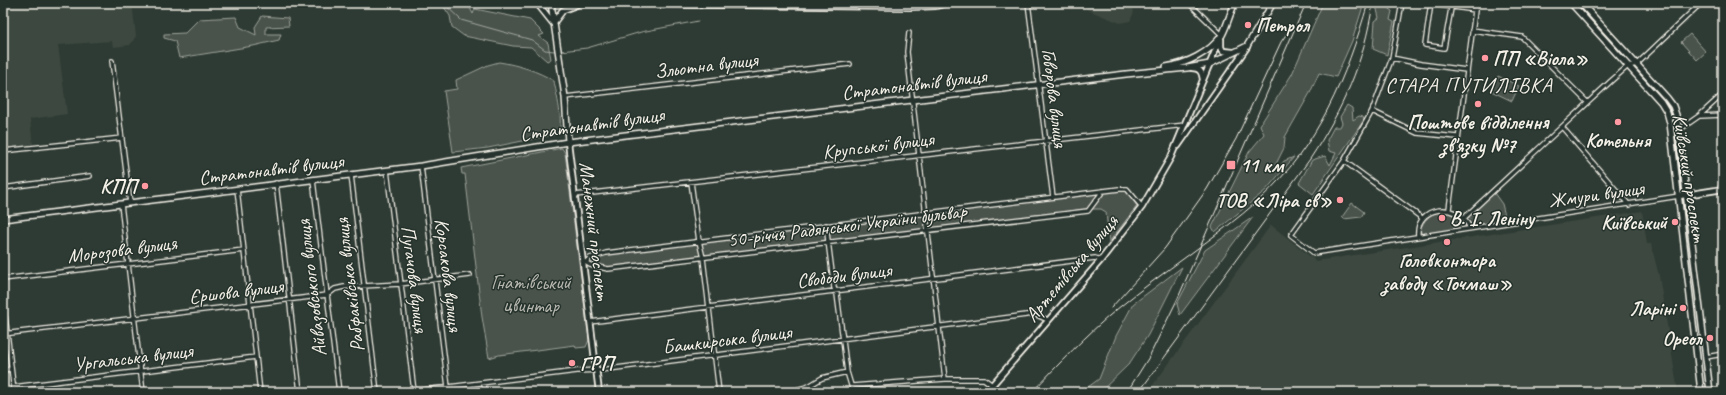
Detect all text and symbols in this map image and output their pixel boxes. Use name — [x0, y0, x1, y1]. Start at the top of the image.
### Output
place label: Петрол — [1256, 13, 1311, 38]
marker: Петрол — [1243, 20, 1253, 30]
place label: ПП «Віола» — [1493, 46, 1589, 71]
street label: Зльотна вулиця — [653, 47, 761, 84]
street label: Говорова вулиця — [1036, 47, 1073, 150]
marker: ПП «Віола» — [1480, 53, 1490, 63]
street label: Стратонавтів вулиця — [840, 63, 990, 106]
district label: СТАРА ПУТИЛІВКА — [1385, 72, 1553, 98]
marker: Поштове відділення зв'язку №7 — [1473, 99, 1483, 109]
street label: Стратонавтів вулиця — [518, 102, 668, 147]
place label: Поштове відділення зв'язку №7 — [1407, 110, 1550, 159]
street label: Київський проспект — [1667, 112, 1712, 245]
marker: Котельня — [1613, 117, 1623, 127]
street label: Крупської вулиця — [821, 126, 937, 165]
place label: Котельня — [1586, 128, 1652, 153]
street label: Стратонавтів вулиця — [197, 148, 347, 191]
place label: 11 км — [1240, 153, 1285, 178]
marker: 11 км — [1225, 159, 1237, 171]
street label: Манежний проспект — [574, 160, 615, 303]
place label: КПП — [100, 174, 141, 199]
street label: Жмури вулиця — [1547, 175, 1647, 214]
marker: КПП — [140, 181, 150, 191]
place label: ТОВ «Ліра св» — [1216, 188, 1333, 213]
marker: ТОВ «Ліра св» — [1335, 195, 1345, 205]
street label: 50-річчя Радянської України бульвар — [726, 198, 969, 253]
place label: В. І. Леніну — [1450, 206, 1536, 231]
street label: Артемівська вулиця — [1019, 209, 1124, 327]
place label: Київський — [1601, 210, 1669, 235]
marker: В. І. Леніну — [1437, 213, 1447, 223]
street label: Рабфаківська вулиця — [329, 216, 370, 353]
street label: Айвазовського вулиця — [291, 217, 332, 358]
street label: Корсакова вулиця — [429, 217, 468, 334]
marker: Київський — [1670, 217, 1680, 227]
street label: Пугачова вулиця — [396, 224, 434, 335]
street label: Морозова вулиця — [66, 230, 179, 269]
marker: Головконтора заводу «Точмаш» — [1442, 237, 1452, 247]
place label: Головконтора заводу «Точмаш» — [1380, 248, 1513, 297]
street label: Свободи вулиця — [795, 257, 895, 294]
park label: Гнатівський цвинтар — [491, 270, 573, 318]
street label: Єршова вулиця — [188, 273, 286, 310]
place label: Ларіні — [1629, 296, 1678, 321]
marker: Ларіні — [1678, 303, 1688, 313]
street label: Башкирська вулиця — [661, 319, 795, 360]
place label: Ореол — [1663, 326, 1703, 351]
marker: Ореол — [1705, 333, 1715, 343]
street label: Ургальська вулиця — [72, 338, 196, 377]
place label: ГРП — [580, 351, 617, 376]
marker: ГРП — [567, 358, 577, 368]

